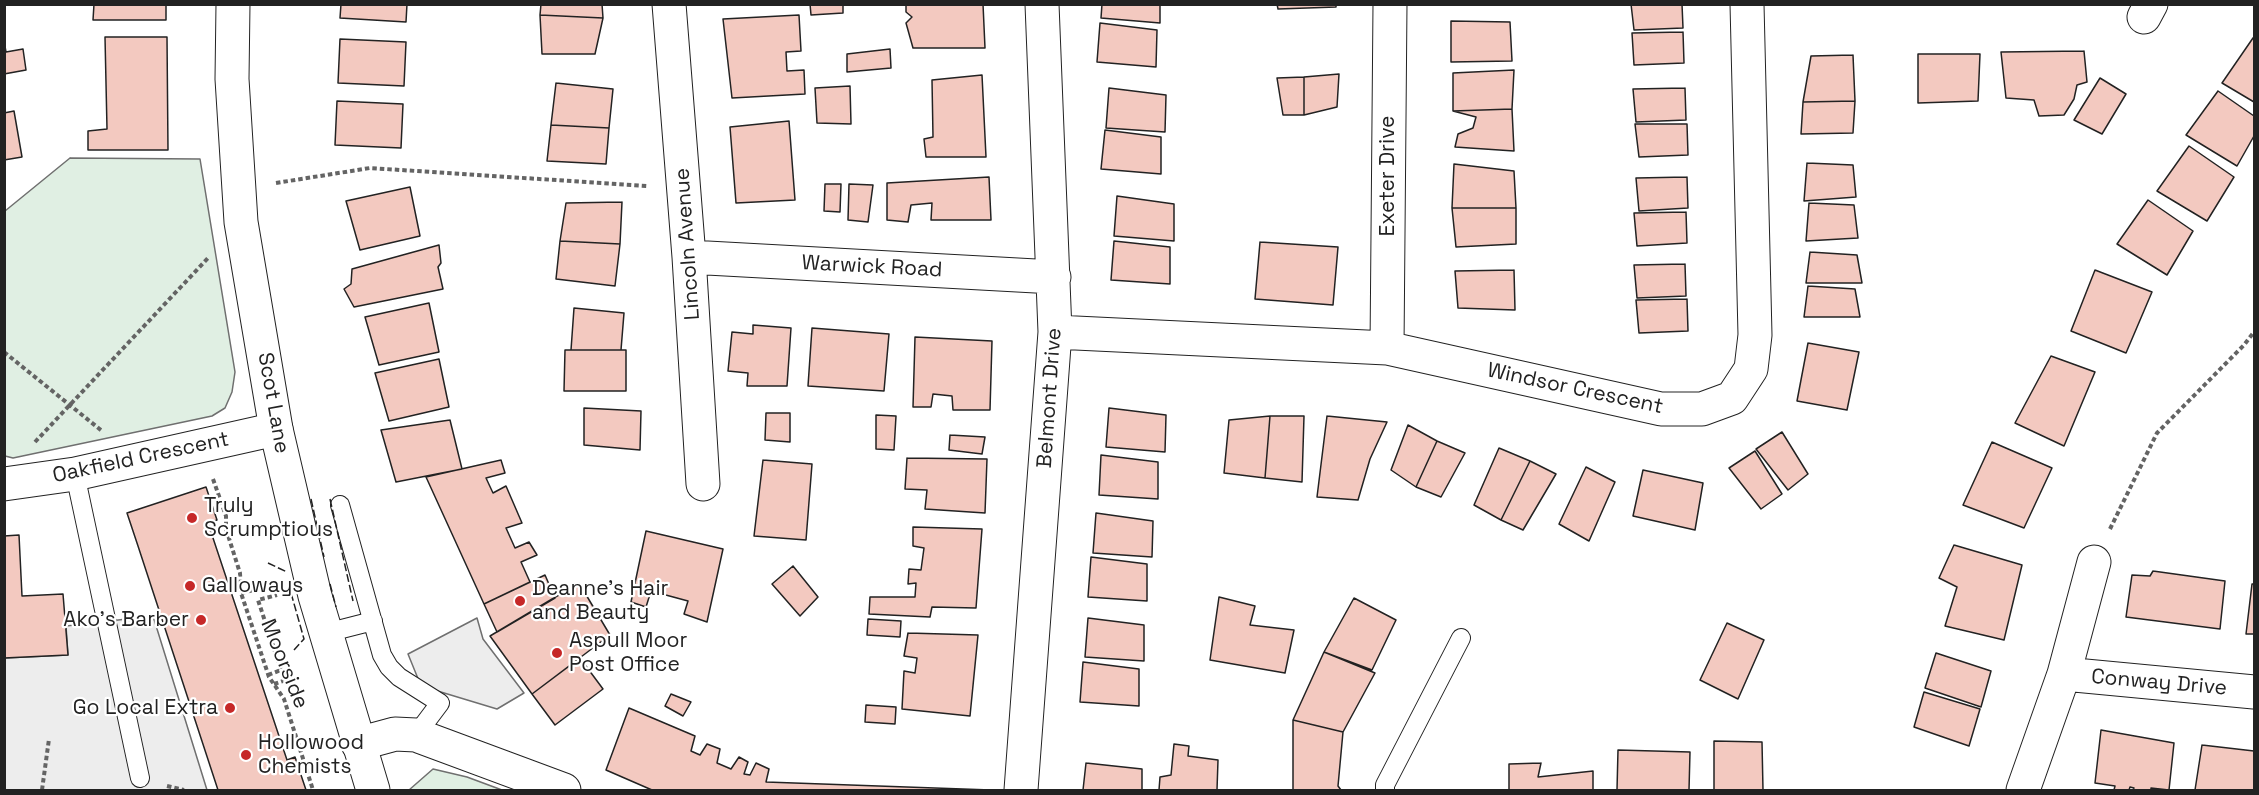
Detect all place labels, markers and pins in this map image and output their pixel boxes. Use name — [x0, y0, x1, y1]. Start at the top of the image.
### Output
place label: Truly Scrumptious — [204, 493, 333, 543]
marker: Truly Scrumptious — [185, 511, 199, 525]
place label: Galloways — [202, 573, 303, 599]
place label: Deanne's Hair and Beauty — [532, 576, 668, 626]
marker: Galloways — [183, 579, 197, 593]
marker: Deanne's Hair and Beauty — [513, 594, 527, 608]
place label: Ako's Barber — [63, 607, 189, 633]
marker: Ako's Barber — [194, 613, 208, 627]
place label: Aspull Moor Post Office — [569, 628, 687, 678]
marker: Aspull Moor Post Office — [550, 646, 564, 660]
place label: Go Local Extra — [73, 695, 218, 721]
marker: Go Local Extra — [223, 701, 237, 715]
place label: Hollowood Chemists — [258, 730, 364, 780]
marker: Hollowood Chemists — [239, 748, 253, 762]

